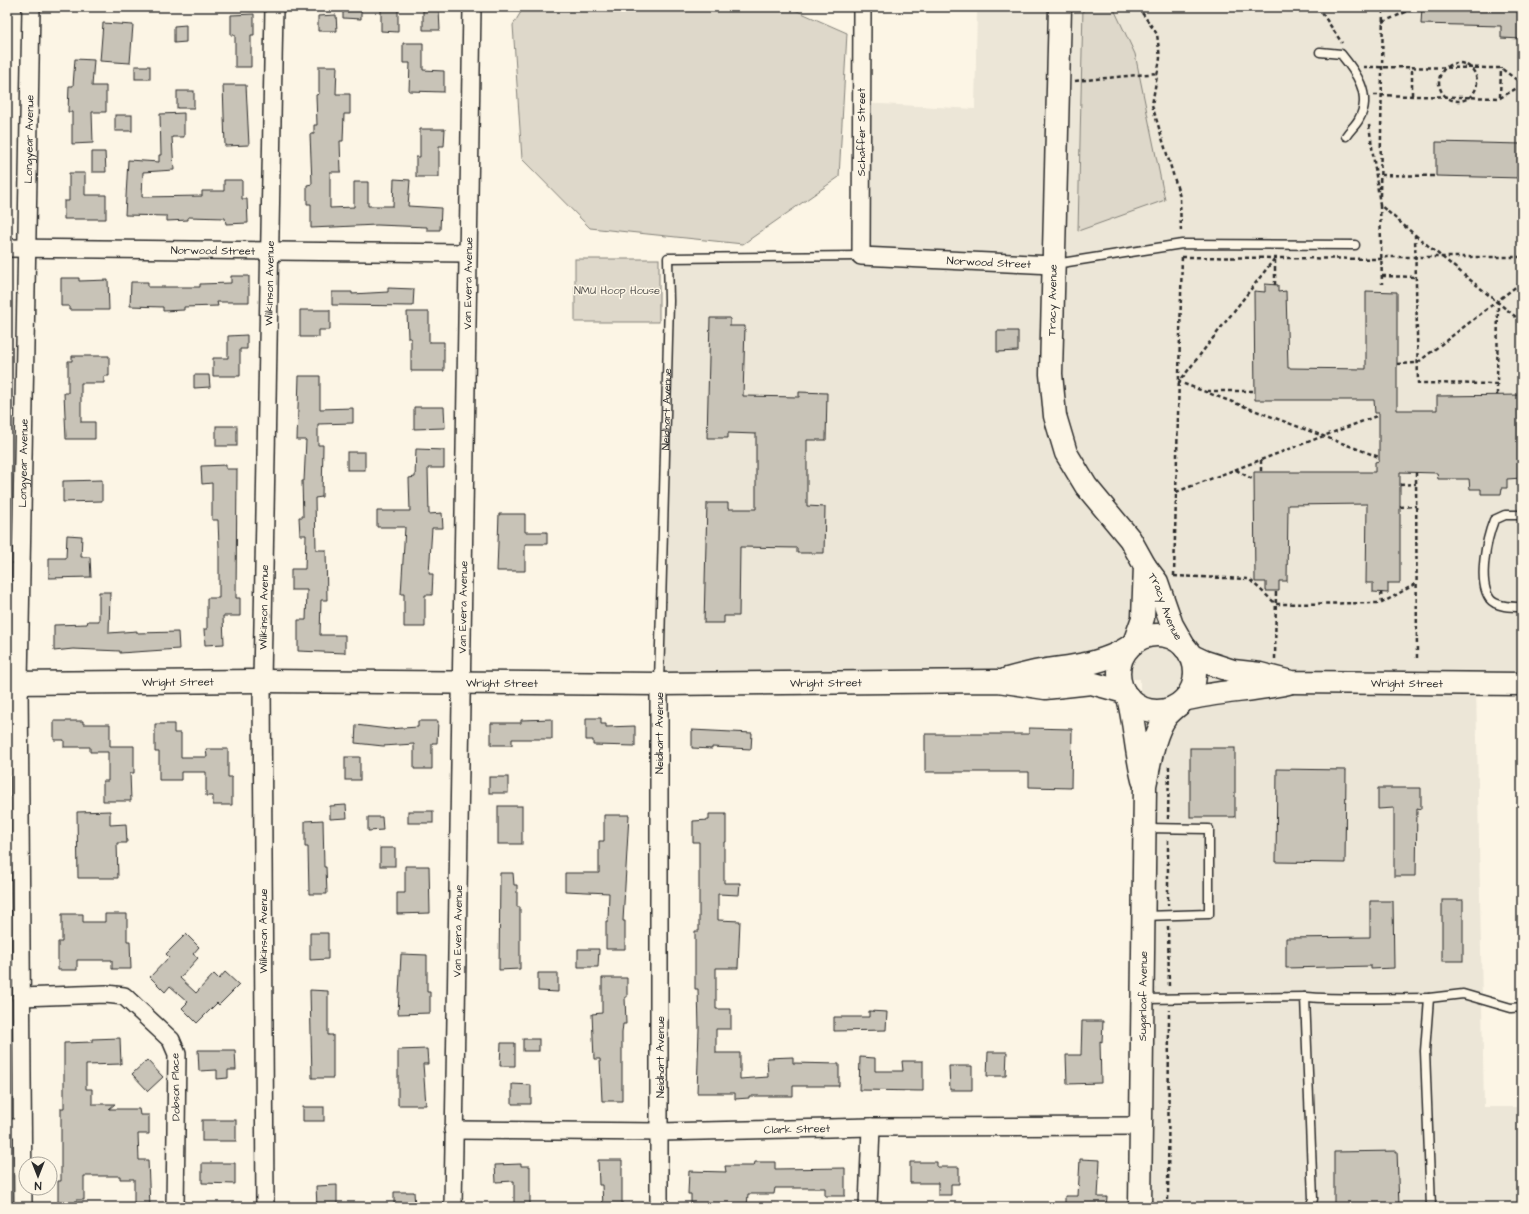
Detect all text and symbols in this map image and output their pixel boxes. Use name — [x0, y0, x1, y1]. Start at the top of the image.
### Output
street label: Schaffer Street — [854, 87, 869, 176]
street label: Longyear Avenue — [21, 95, 37, 184]
street label: Van Evera Avenue — [460, 237, 476, 329]
street label: Wilkinson Avenue — [261, 240, 278, 326]
street label: Norwood Street — [171, 243, 256, 259]
street label: Norwood Street — [946, 253, 1032, 272]
street label: Tracy Avenue — [1044, 264, 1062, 336]
park label: NMU Hoop House — [574, 283, 660, 298]
street label: Neidhart Avenue — [658, 368, 675, 450]
street label: Longyear Avenue — [15, 418, 32, 508]
street label: Van Evera Avenue — [455, 561, 471, 653]
street label: Wilkinson Avenue — [256, 564, 272, 650]
street label: Tracy Avenue — [1145, 570, 1186, 643]
street label: Wright Street — [142, 674, 215, 691]
street label: Wright Street — [790, 675, 863, 692]
street label: Wright Street — [466, 676, 539, 692]
street label: Wright Street — [1371, 676, 1443, 692]
street label: Neidhart Avenue — [652, 692, 667, 774]
street label: Van Evera Avenue — [450, 885, 466, 977]
street label: Wilkinson Avenue — [256, 888, 271, 974]
street label: Sugarloaf Avenue — [1135, 951, 1151, 1041]
street label: Neidhart Avenue — [653, 1016, 668, 1098]
street label: Dobson Place — [167, 1053, 184, 1121]
street label: Clark Street — [764, 1121, 831, 1138]
north arrow — [18, 1156, 58, 1196]
text: N — [34, 1178, 41, 1193]

